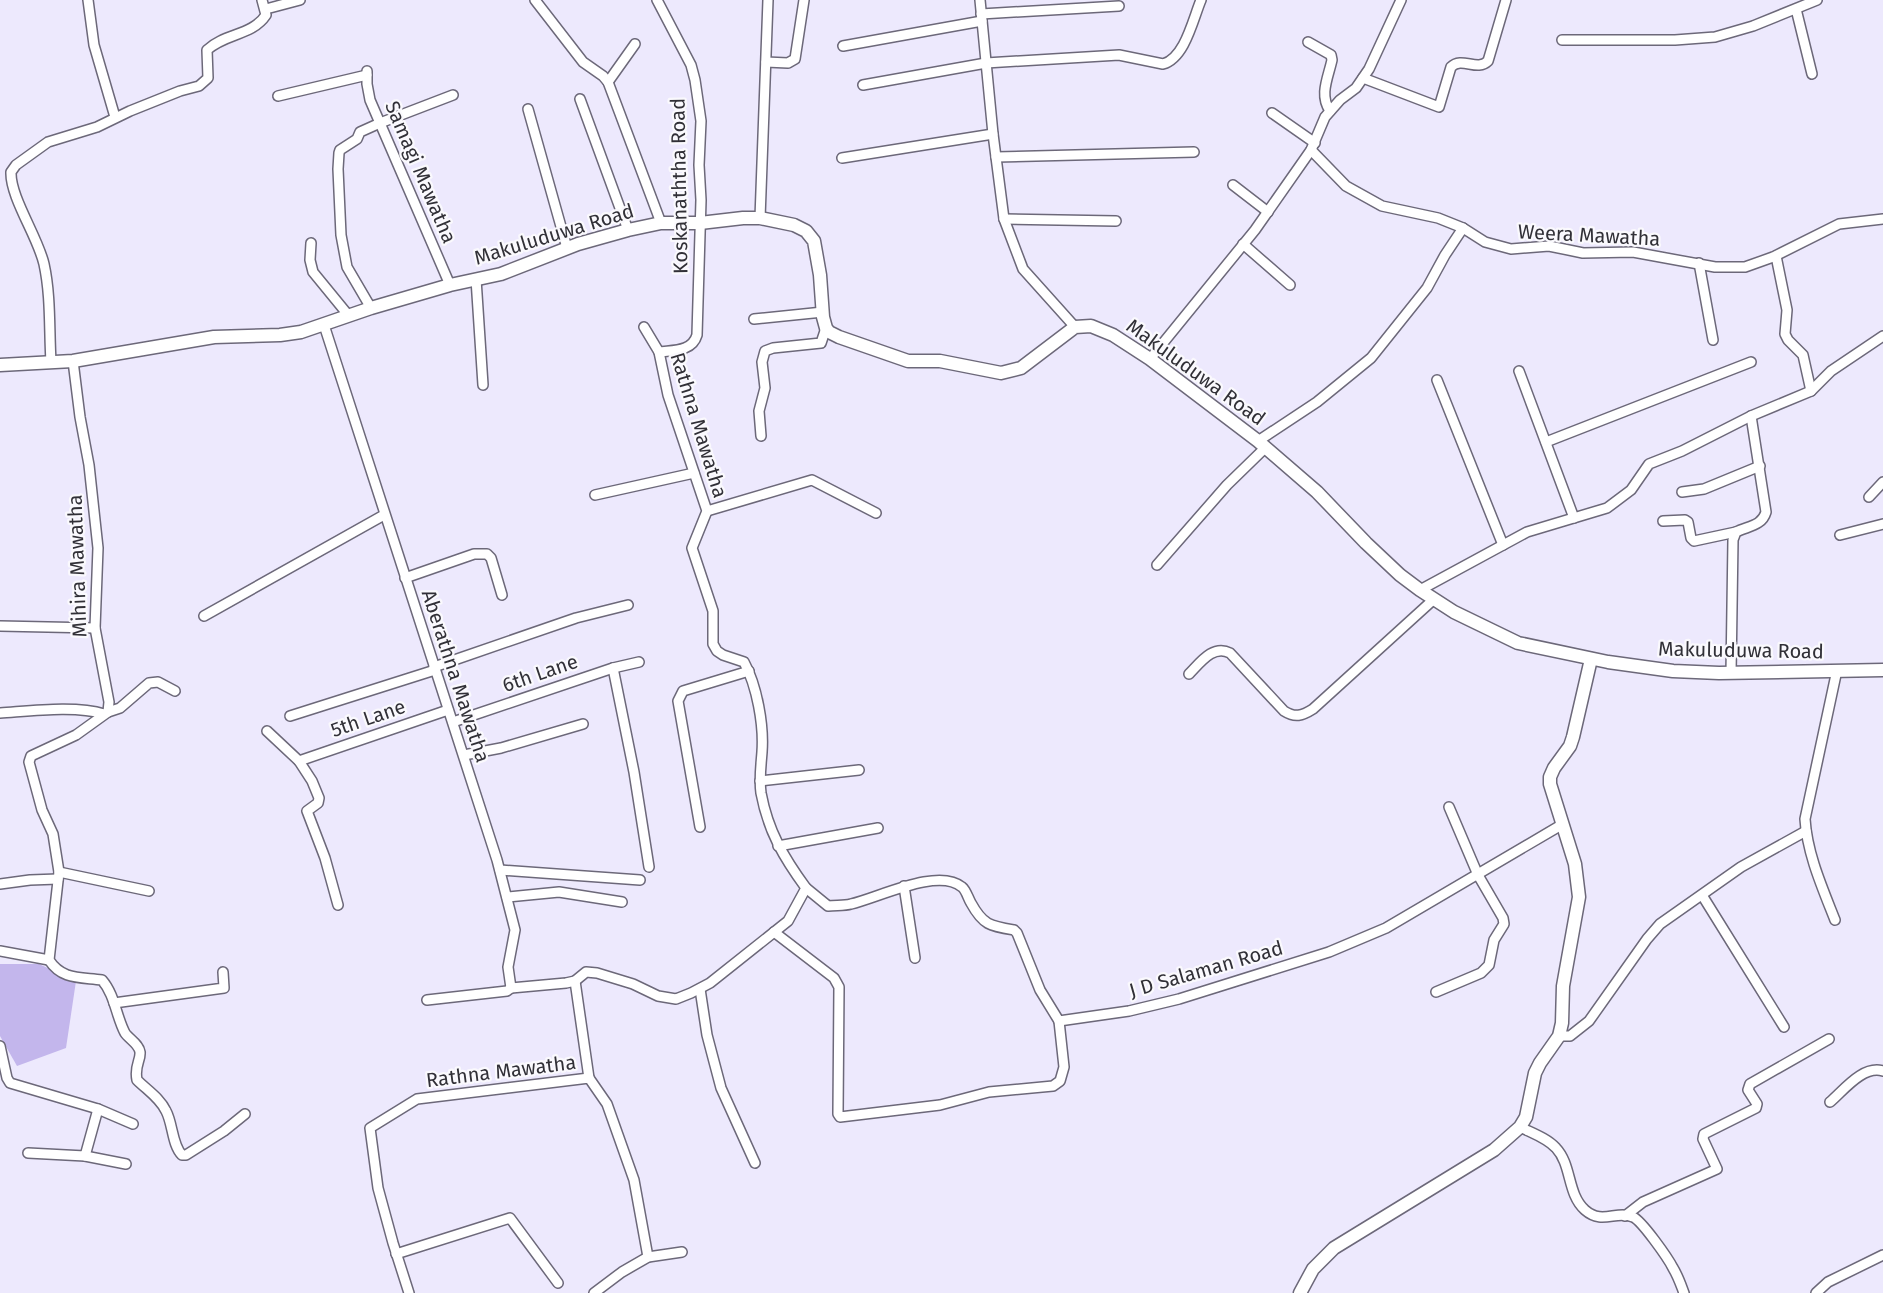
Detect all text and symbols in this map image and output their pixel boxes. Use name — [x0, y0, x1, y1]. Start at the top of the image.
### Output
street label: Samagi Mawatha — [380, 97, 462, 247]
street label: Koskanaththa Road — [665, 98, 693, 274]
street label: Makuluduwa Road — [471, 198, 637, 270]
street label: Weera Mawatha — [1517, 219, 1661, 251]
street label: Makuluduwa Road — [1122, 314, 1270, 430]
street label: Rathna Mawatha — [665, 349, 733, 501]
street label: Mihira Mawatha — [63, 494, 91, 638]
street label: Aberathna Mawatha — [417, 587, 495, 765]
street label: Makuluduwa Road — [1658, 637, 1824, 663]
street label: 6th Lane — [499, 649, 581, 697]
street label: 5th Lane — [328, 694, 408, 742]
street label: J D Salaman Road — [1126, 936, 1286, 1002]
street label: Rathna Mawatha — [425, 1050, 577, 1092]

